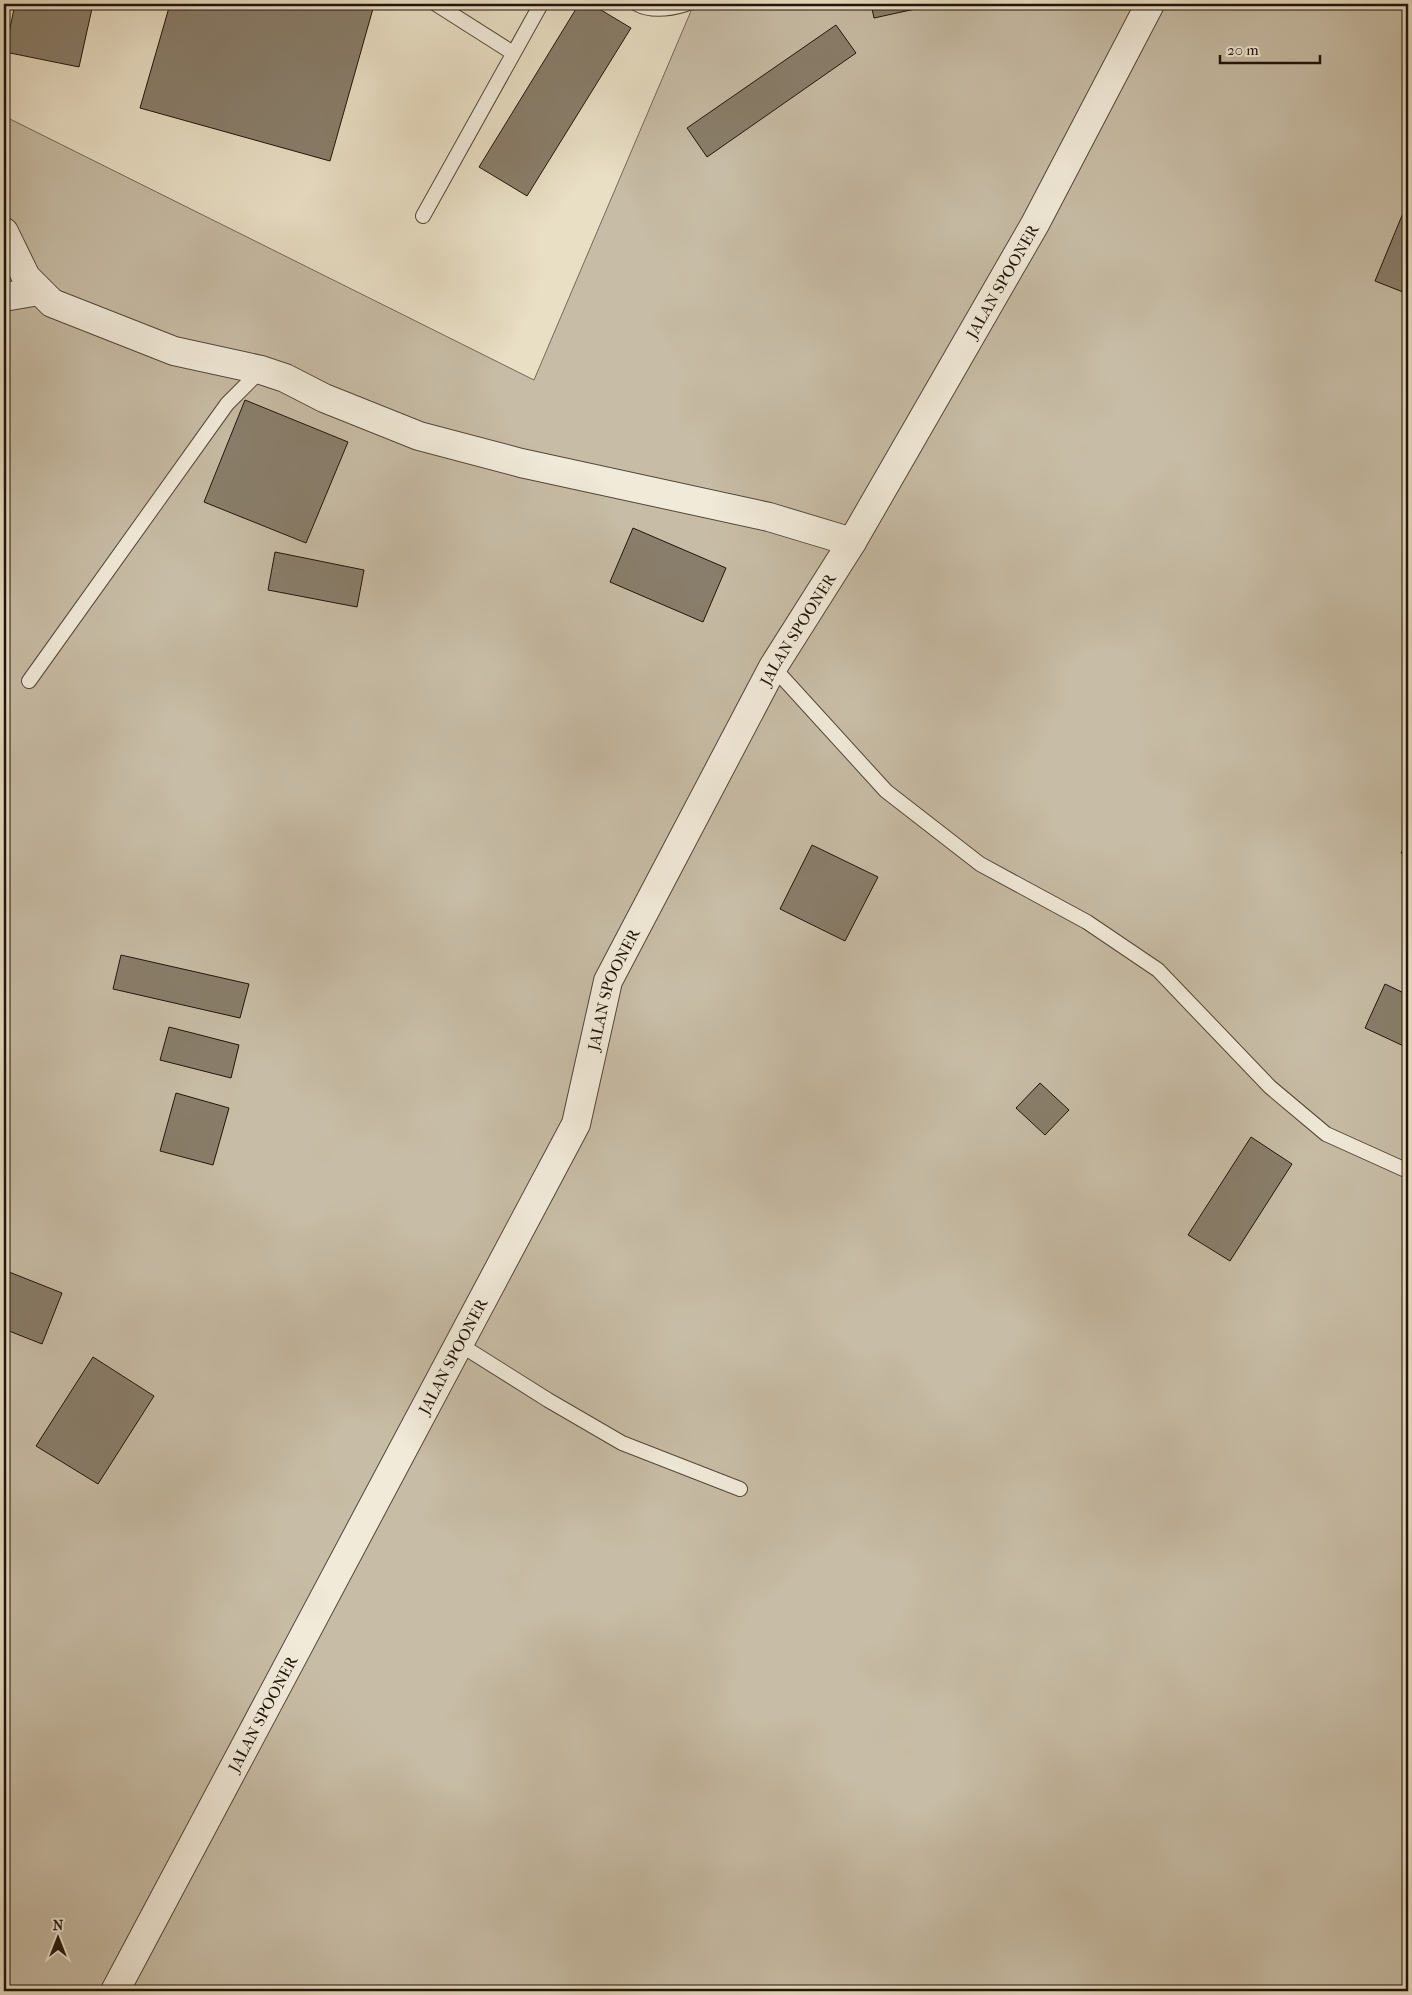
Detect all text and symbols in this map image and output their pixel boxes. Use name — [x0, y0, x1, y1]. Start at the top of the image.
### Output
scale bar — [1220, 32, 1320, 64]
text: 20 m — [1227, 41, 1259, 59]
street label: JALAN SPOONER — [961, 219, 1043, 343]
street label: JALAN SPOONER — [755, 568, 840, 690]
street label: JALAN SPOONER — [583, 924, 644, 1054]
street label: JALAN SPOONER — [413, 1294, 492, 1419]
street label: JALAN SPOONER — [223, 1651, 302, 1777]
north arrow — [32, 1912, 82, 1962]
text: N — [53, 1917, 64, 1934]

